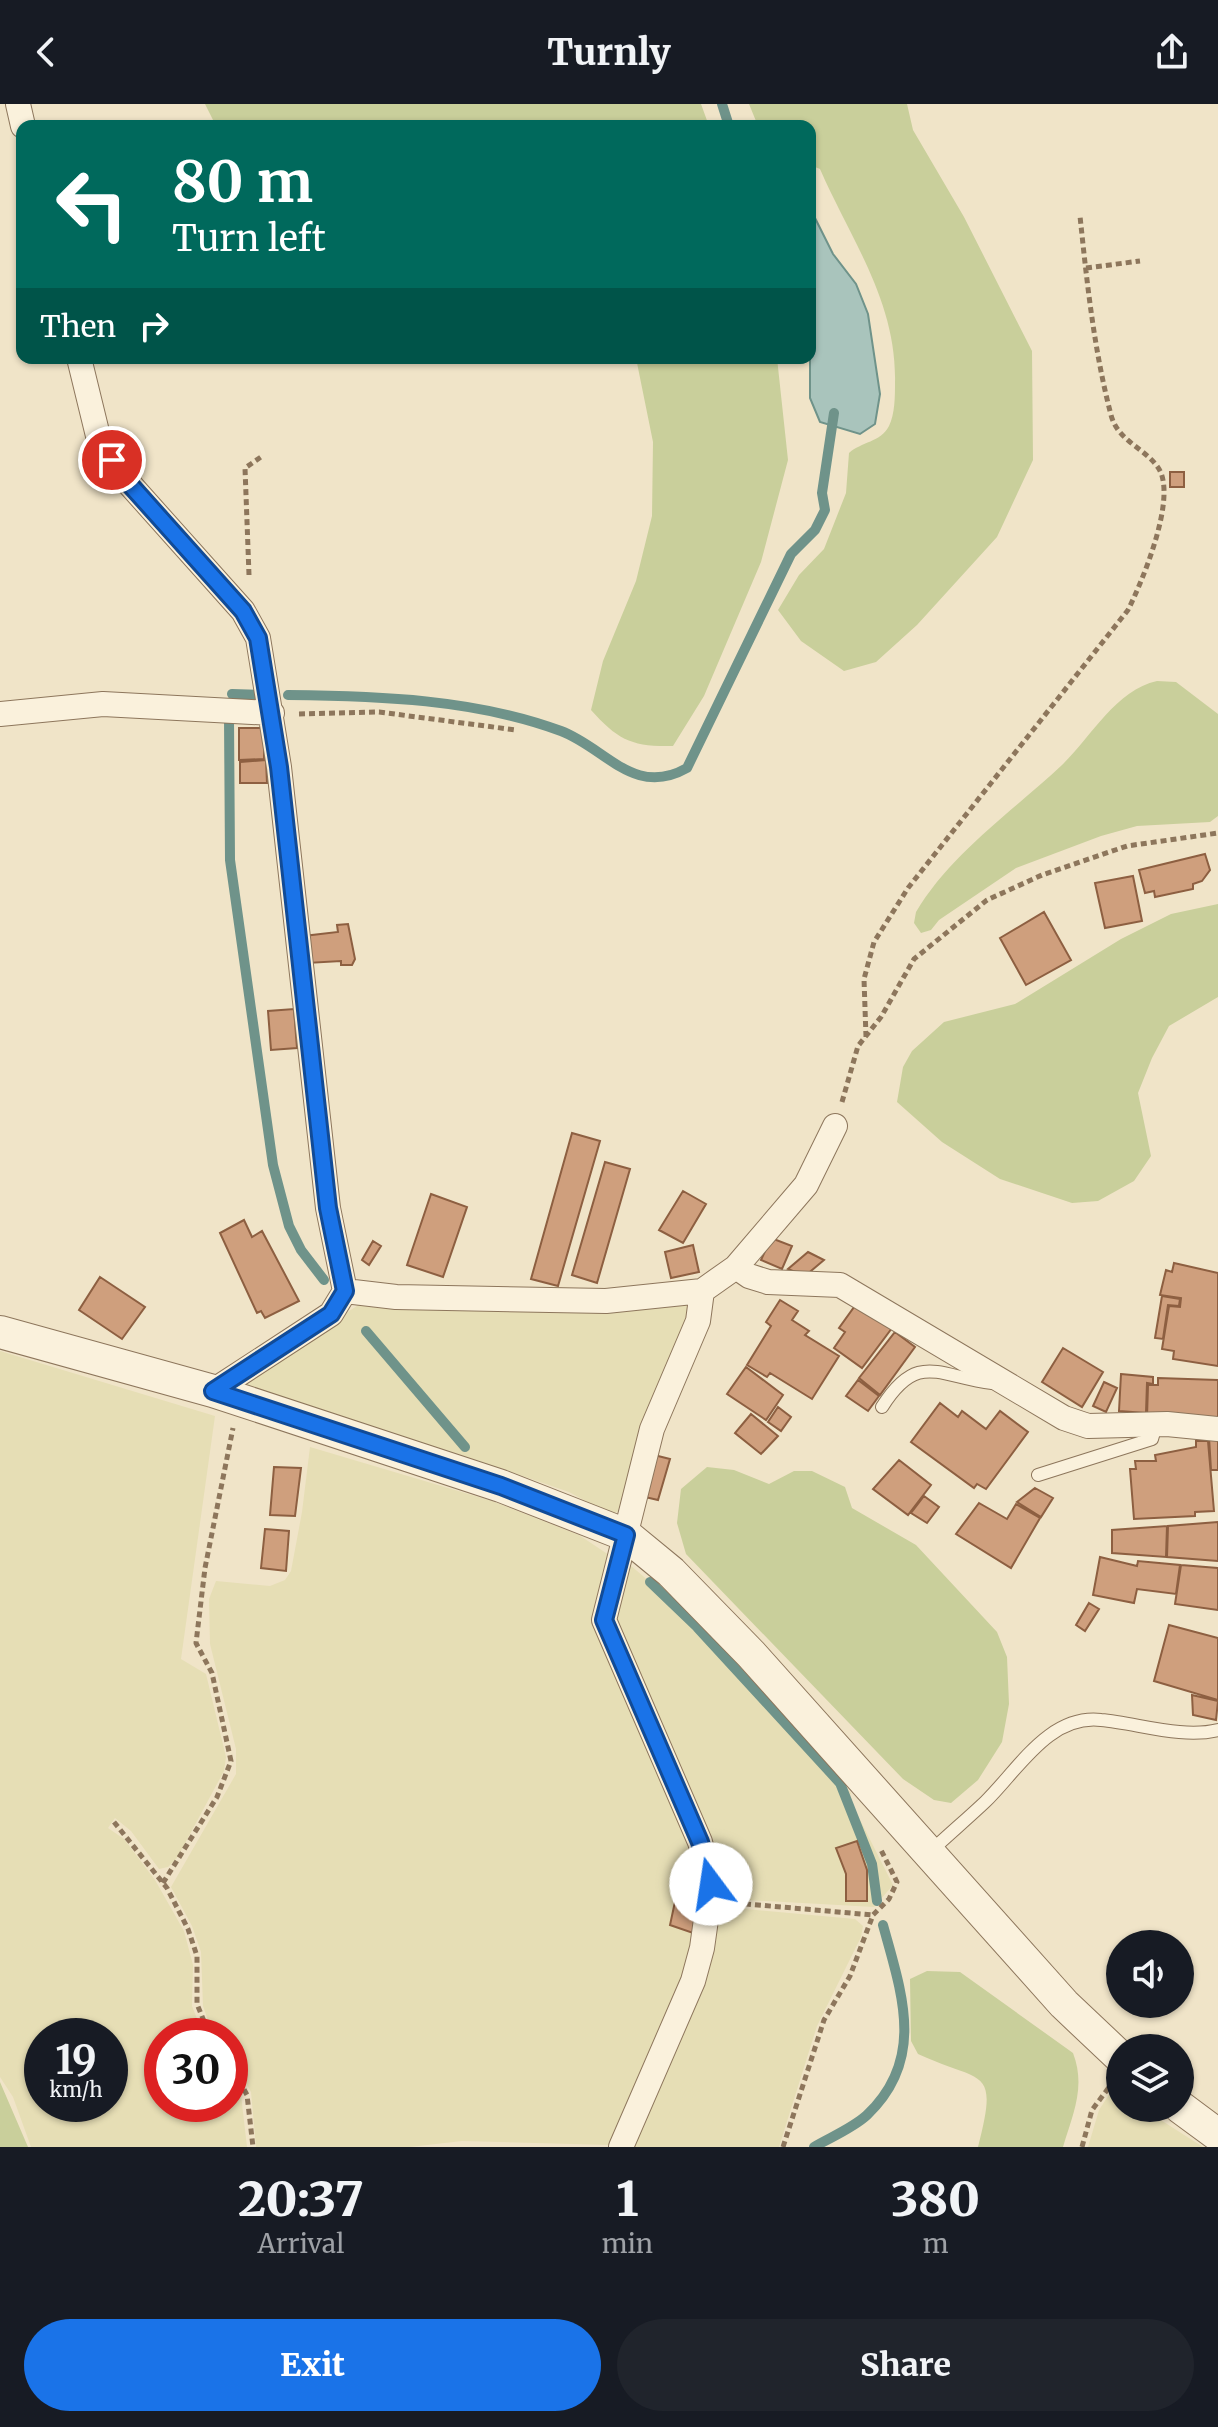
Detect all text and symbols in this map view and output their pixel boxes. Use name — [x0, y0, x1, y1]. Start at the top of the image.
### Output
icon: back — [24, 30, 68, 74]
text: Turnly — [547, 30, 671, 75]
icon: share — [1150, 30, 1194, 74]
text: 80 m — [172, 147, 313, 217]
icon: left — [40, 152, 144, 256]
text: Turn left — [172, 216, 326, 261]
icon: right — [132, 304, 176, 348]
text: Then — [40, 307, 116, 345]
pin — [78, 426, 146, 494]
icon: arrive — [90, 438, 134, 482]
position arrow — [669, 1842, 753, 1926]
map controls — [1106, 1930, 1194, 2122]
button: sound — [1106, 1930, 1194, 2018]
speed limit sign: 30 — [144, 2018, 248, 2122]
button: layers — [1106, 2034, 1194, 2122]
text: 19 — [55, 2035, 97, 2085]
text: km/h — [50, 2077, 102, 2102]
text: 20:37 — [238, 2169, 364, 2229]
text: 1 — [616, 2169, 639, 2229]
text: 380 — [891, 2169, 980, 2229]
text: Arrival — [257, 2227, 344, 2260]
text: min — [602, 2227, 653, 2260]
text: m — [923, 2227, 948, 2260]
button: Exit — [24, 2319, 601, 2411]
button: Share — [617, 2319, 1194, 2411]

